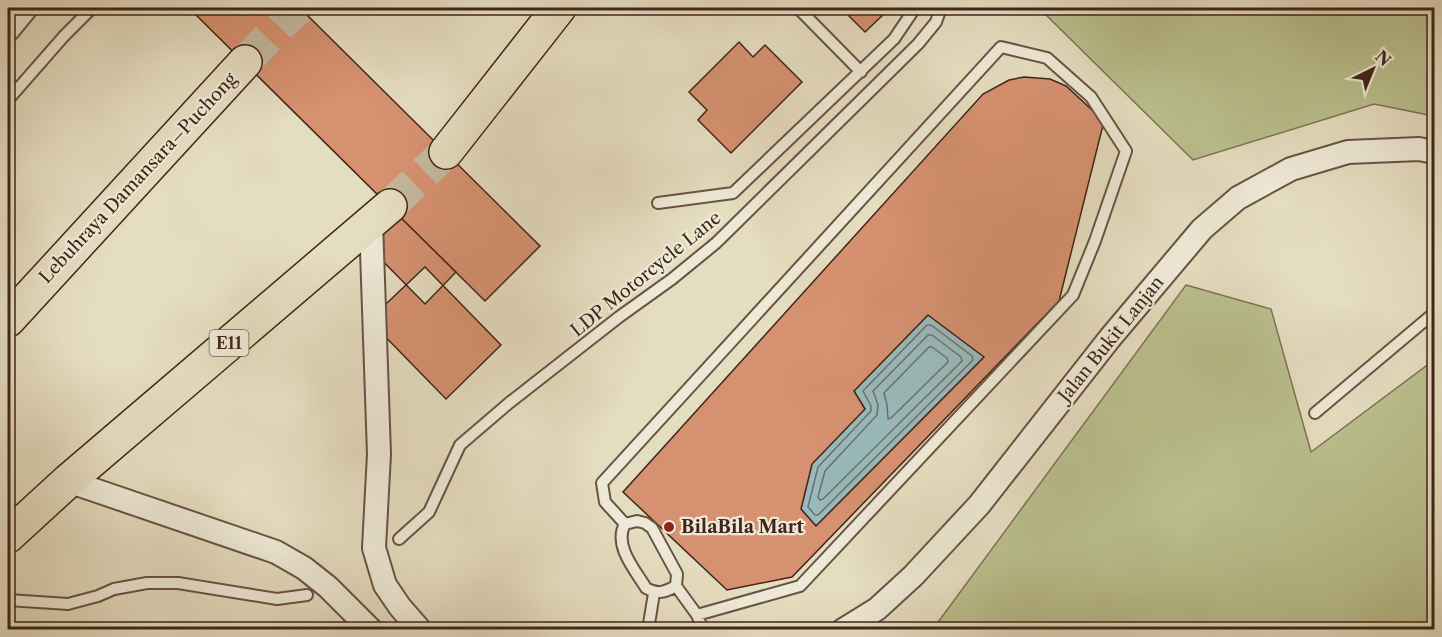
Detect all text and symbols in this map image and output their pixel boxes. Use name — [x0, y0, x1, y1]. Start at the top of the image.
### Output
north arrow — [1343, 39, 1403, 99]
text: N — [1371, 46, 1395, 70]
street label: Lebuhraya Damansara–Puchong — [35, 68, 242, 288]
street label: LDP Motorcycle Lane — [566, 207, 726, 341]
street label: Jalan Bukit Lanjan — [1052, 272, 1169, 409]
road number: E11 — [210, 330, 248, 356]
place label: BilaBila Mart — [681, 516, 805, 538]
marker: BilaBila Mart — [662, 520, 676, 534]

